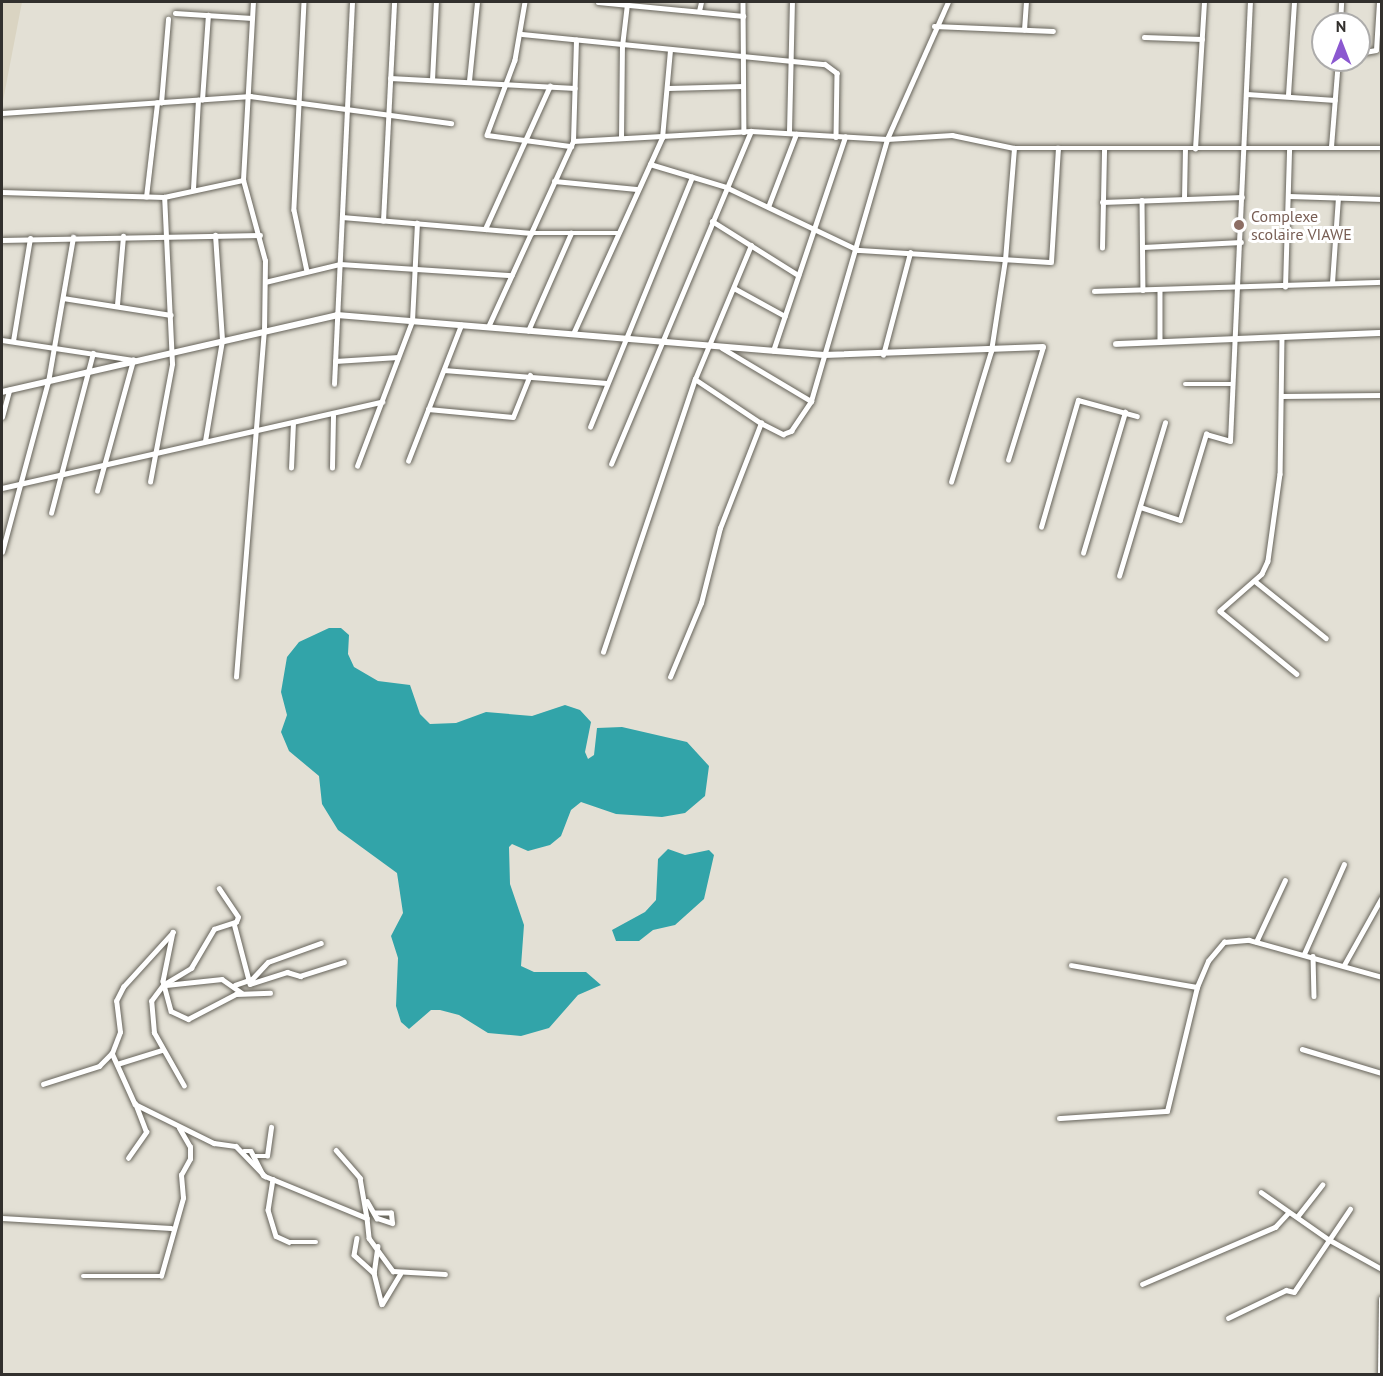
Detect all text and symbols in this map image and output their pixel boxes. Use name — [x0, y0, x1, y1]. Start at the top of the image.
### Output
north arrow — [1311, 12, 1371, 72]
text: N — [1336, 16, 1346, 36]
place label: Complexe scolaire VIAWE — [1251, 206, 1352, 244]
marker: Complexe scolaire VIAWE — [1232, 218, 1246, 232]

